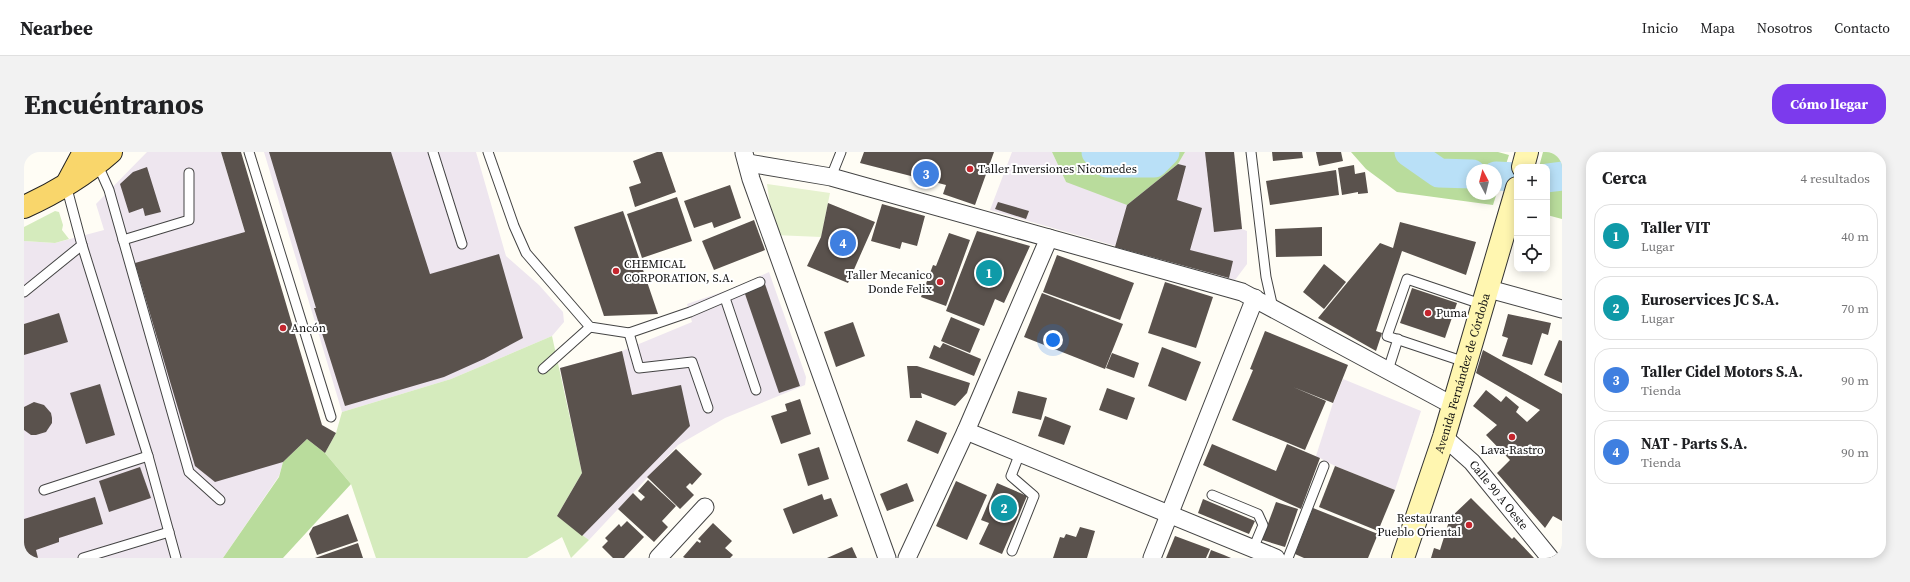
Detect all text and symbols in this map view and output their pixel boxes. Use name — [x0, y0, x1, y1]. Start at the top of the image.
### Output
text: Nearbee — [20, 15, 93, 41]
text: Inicio — [1642, 18, 1678, 38]
text: Mapa — [1700, 18, 1735, 38]
text: Nosotros — [1757, 18, 1812, 38]
text: Contacto — [1834, 18, 1890, 38]
button: Cómo llegar — [1772, 84, 1886, 124]
text: Encuéntranos — [24, 85, 204, 123]
pin: 3 — [913, 159, 939, 189]
place label: Taller Inversiones Nicomedes — [978, 161, 1137, 177]
marker: Taller Inversiones Nicomedes — [965, 164, 975, 174]
north arrow — [1466, 164, 1502, 200]
map controls — [1514, 164, 1550, 272]
button: + — [1514, 164, 1550, 200]
text: Cerca — [1602, 166, 1647, 190]
text: 4 resultados — [1800, 170, 1870, 187]
button: − — [1514, 200, 1550, 236]
text: Taller VIT — [1641, 217, 1710, 238]
pin: 4 — [830, 228, 856, 258]
text: 1 — [1612, 228, 1620, 245]
text: 40 m — [1841, 228, 1869, 245]
button: locate — [1514, 236, 1550, 272]
text: Lugar — [1641, 238, 1674, 255]
place label: CHEMICAL CORPORATION, S.A. — [624, 256, 734, 286]
pin: 1 — [976, 258, 1002, 288]
marker: CHEMICAL CORPORATION, S.A. — [611, 266, 621, 276]
place label: Taller Mecanico Donde Felix — [846, 267, 933, 297]
marker: Taller Mecanico Donde Felix — [935, 277, 945, 287]
text: Euroservices JC S.A. — [1641, 289, 1779, 310]
street label: Avenida Fernández de Córdoba — [1431, 291, 1494, 456]
text: 2 — [1612, 300, 1620, 317]
text: 70 m — [1841, 300, 1869, 317]
place label: Puma — [1436, 305, 1468, 321]
marker: Puma — [1423, 308, 1433, 318]
text: Lugar — [1641, 310, 1674, 327]
place label: Ancón — [291, 320, 326, 336]
marker: Ancón — [278, 323, 288, 333]
your location — [1043, 330, 1063, 350]
text: Taller Cidel Motors S.A. — [1641, 361, 1803, 382]
text: 3 — [1612, 372, 1620, 389]
text: 90 m — [1841, 372, 1869, 389]
text: Tienda — [1641, 382, 1681, 399]
marker: Lava-Rastro — [1507, 432, 1517, 442]
text: NAT - Parts S.A. — [1641, 433, 1748, 454]
place label: Lava-Rastro — [1480, 442, 1544, 458]
text: 4 — [1612, 444, 1620, 461]
text: 90 m — [1841, 444, 1869, 461]
text: Tienda — [1641, 454, 1681, 471]
street label: Calle 90 A Oeste — [1466, 457, 1532, 533]
pin: 2 — [991, 493, 1017, 523]
place label: Restaurante Pueblo Oriental — [1377, 510, 1461, 540]
marker: Restaurante Pueblo Oriental — [1464, 520, 1474, 530]

